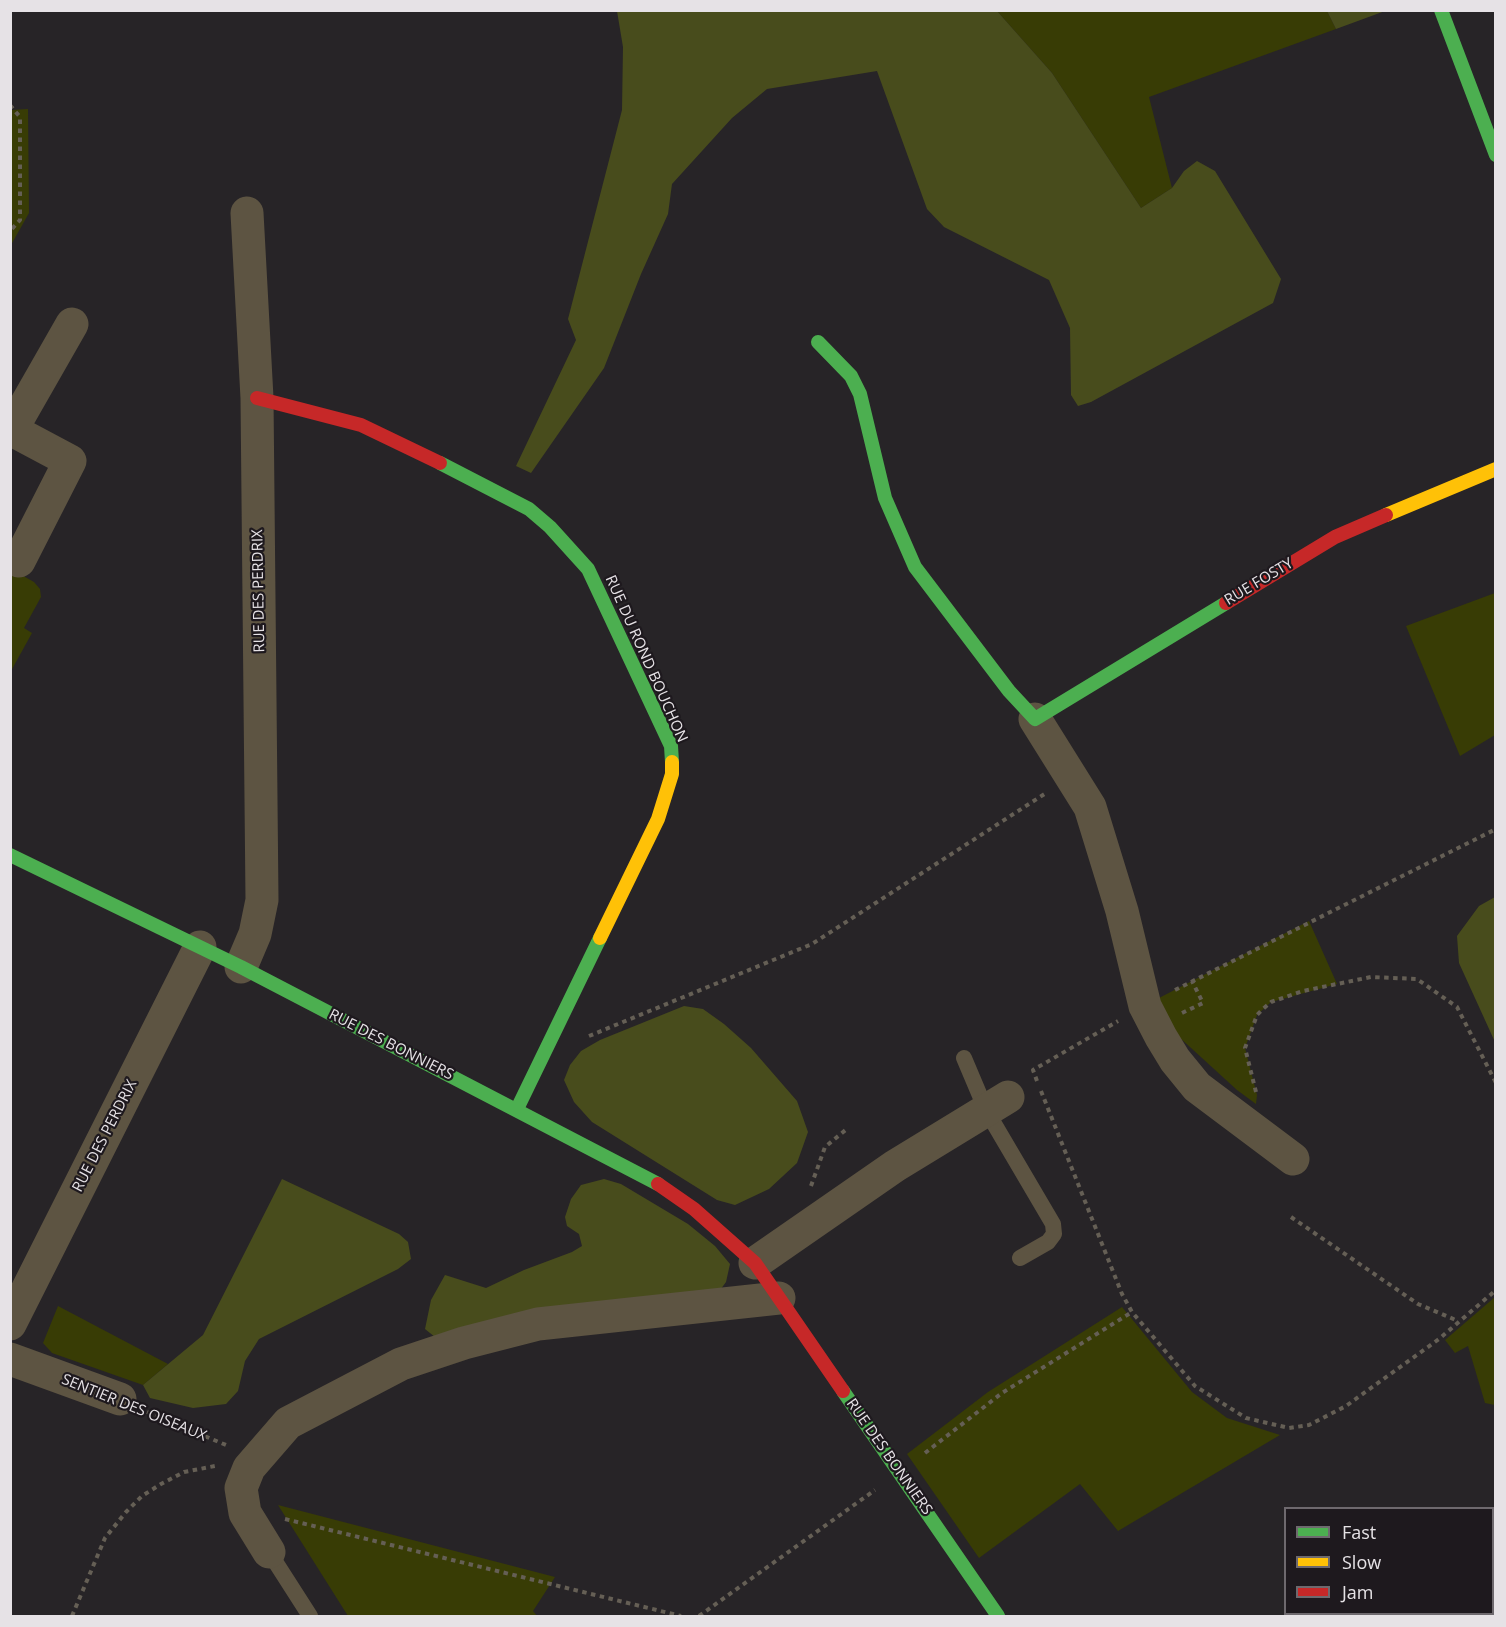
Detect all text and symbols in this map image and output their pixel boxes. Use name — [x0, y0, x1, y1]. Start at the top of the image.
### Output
street label: RUE DES PERDRIX — [249, 529, 269, 653]
street label: RUE FOSTY — [1221, 555, 1297, 609]
street label: RUE DU ROND BOUCHON — [601, 573, 691, 745]
street label: RUE DES BONNIERS — [326, 1006, 456, 1084]
street label: RUE DES PERDRIX — [69, 1077, 141, 1195]
street label: SENTIER DES OISEAUX — [59, 1371, 209, 1445]
street label: RUE DES BONNIERS — [842, 1395, 936, 1519]
legend — [1284, 1507, 1494, 1615]
text: Fast — [1342, 1520, 1376, 1544]
text: Slow — [1342, 1550, 1381, 1574]
text: Jam — [1342, 1580, 1374, 1604]

